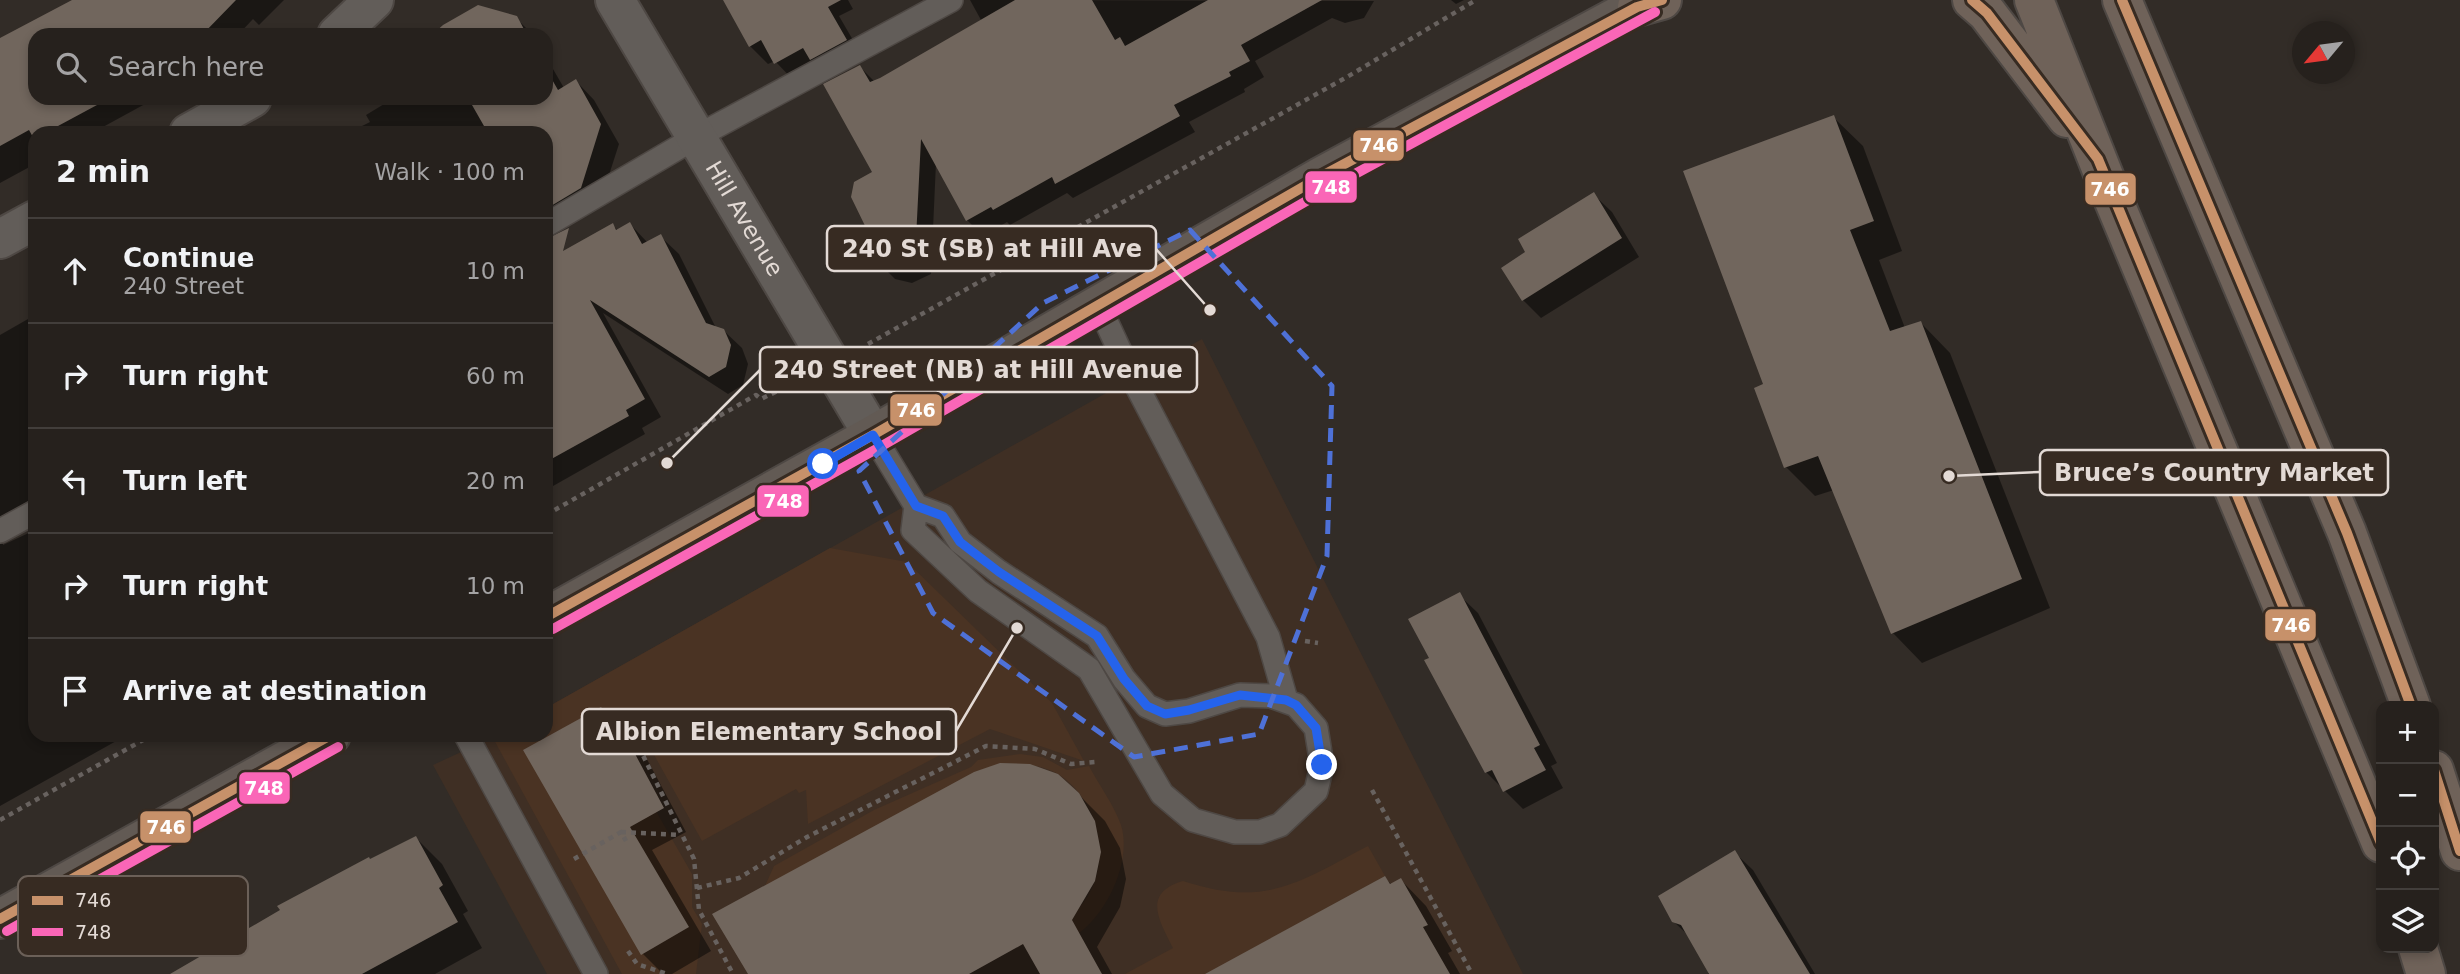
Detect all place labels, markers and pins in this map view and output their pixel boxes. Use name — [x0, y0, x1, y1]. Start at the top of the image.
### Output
callout: 240 St (SB) at Hill Ave — [827, 226, 1156, 271]
callout: 240 Street (NB) at Hill Avenue — [760, 347, 1197, 392]
callout: Bruce’s Country Market — [2040, 450, 2388, 495]
callout: Albion Elementary School — [582, 709, 956, 754]

